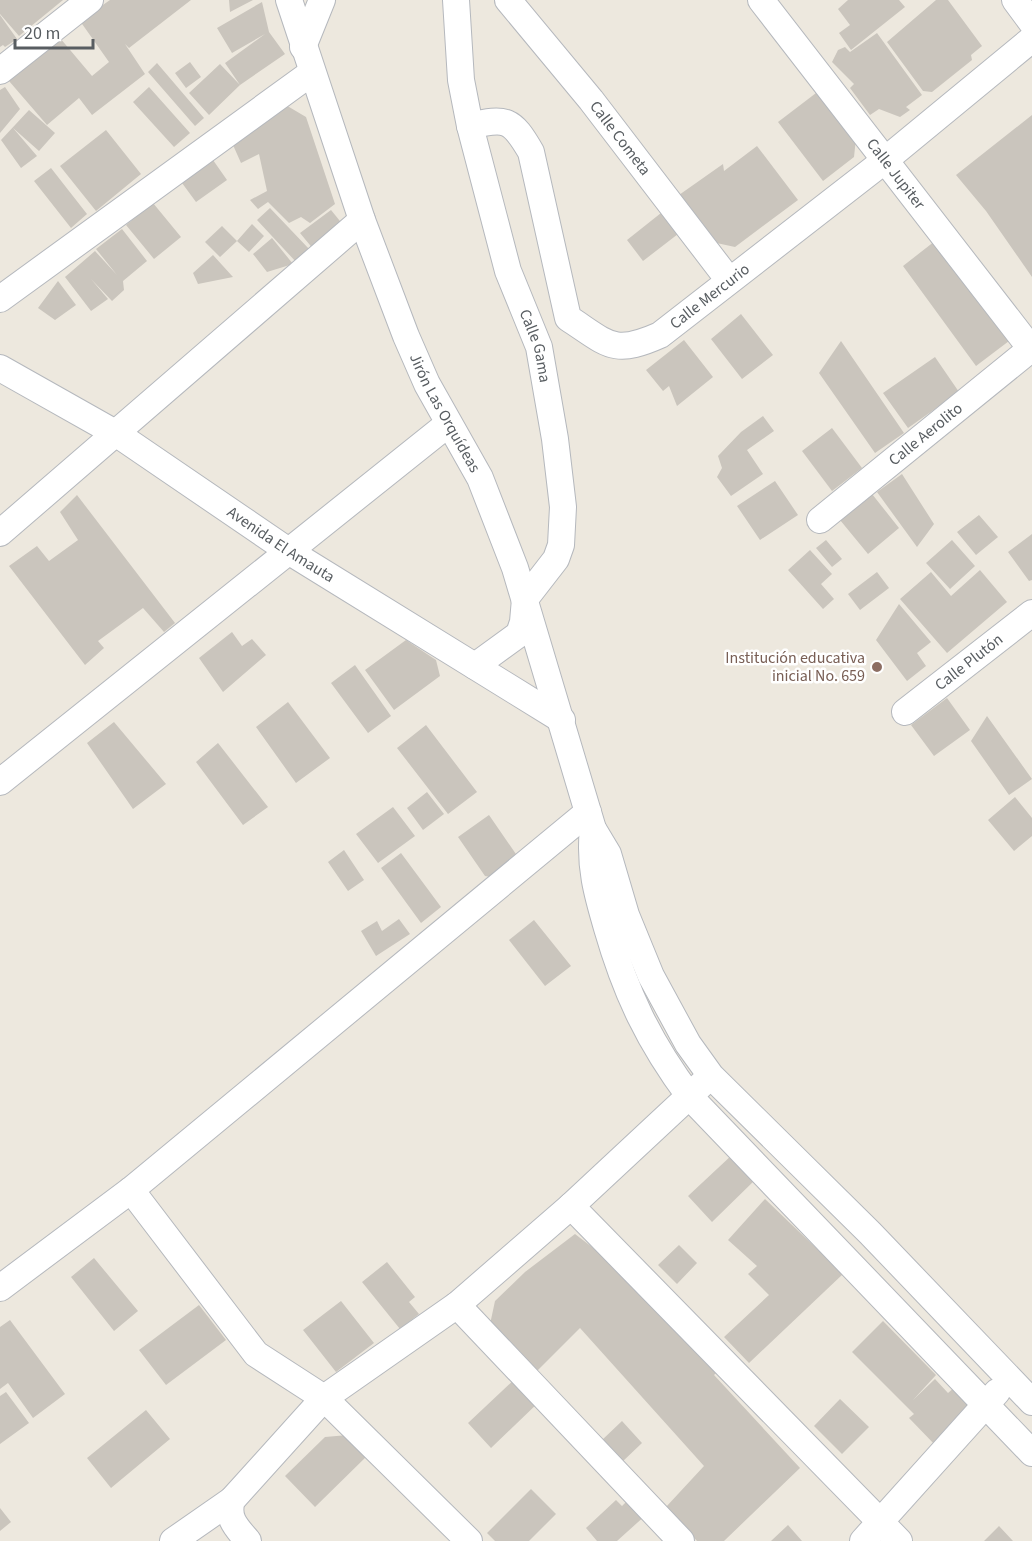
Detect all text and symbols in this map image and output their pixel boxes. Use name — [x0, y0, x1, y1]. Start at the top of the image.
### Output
scale bar — [15, 12, 93, 50]
text: 20 m — [24, 21, 60, 46]
street label: Calle Cometa — [585, 96, 656, 180]
street label: Calle Jupiter — [861, 134, 931, 214]
street label: Calle Mercurio — [665, 258, 754, 334]
street label: Calle Gama — [514, 306, 556, 384]
street label: Jirón Las Orquídeas — [404, 350, 486, 477]
street label: Calle Aerolito — [884, 398, 967, 471]
street label: Avenida El Amauta — [223, 501, 339, 588]
street label: Calle Plutón — [930, 629, 1008, 696]
place label: Institución educativa inicial No. 659 — [725, 647, 865, 687]
marker: Institución educativa inicial No. 659 — [870, 660, 884, 674]

